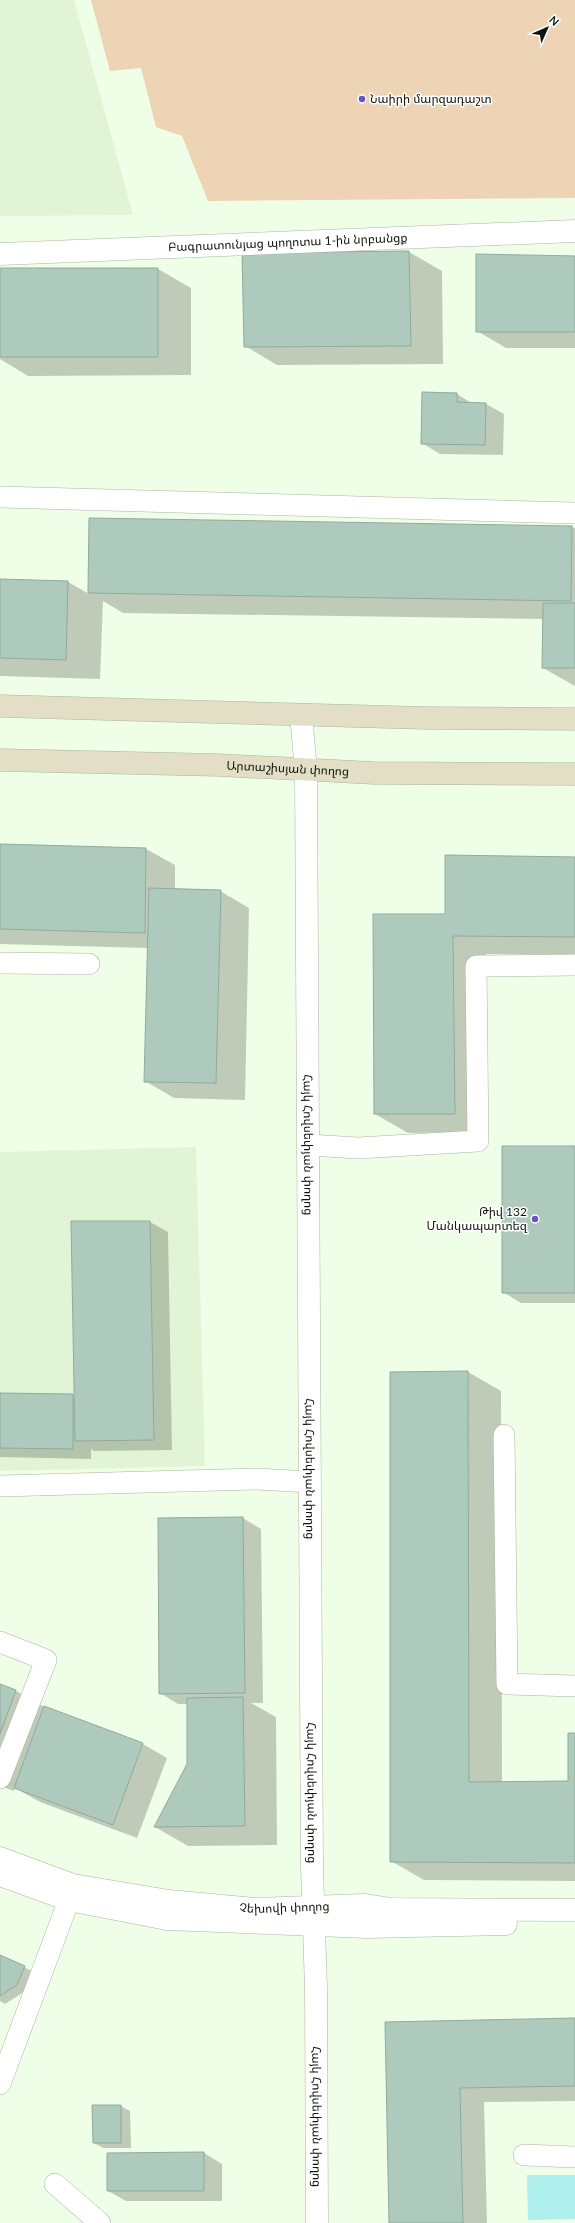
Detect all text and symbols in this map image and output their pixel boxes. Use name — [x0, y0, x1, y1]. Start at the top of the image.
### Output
north arrow — [527, 8, 567, 48]
text: N — [547, 13, 562, 28]
place label: Նաիրի մարզադաշտ — [370, 91, 492, 106]
marker: Նաիրի մարզադաշտ — [357, 94, 367, 104]
street label: Բագրատունյաց պողոտա 1-ին նրբանցք — [168, 230, 408, 254]
street label: Արտաշիսյան փողոց — [226, 757, 350, 779]
street label: Հայկ Հովսեփյան փողոց — [301, 1074, 316, 1215]
place label: Թիվ 132 Մանկապարտեզ — [426, 1204, 528, 1233]
marker: Թիվ 132 Մանկապարտեզ — [530, 1214, 540, 1224]
street label: Հայկ Հովսեփյան փողոց — [302, 1398, 318, 1539]
street label: Հայկ Հովսեփյան փողոց — [304, 1722, 320, 1863]
street label: Չեխովի փողոց — [239, 1898, 330, 1916]
street label: Հայկ Հովսեփյան փողոց — [309, 2046, 325, 2187]

